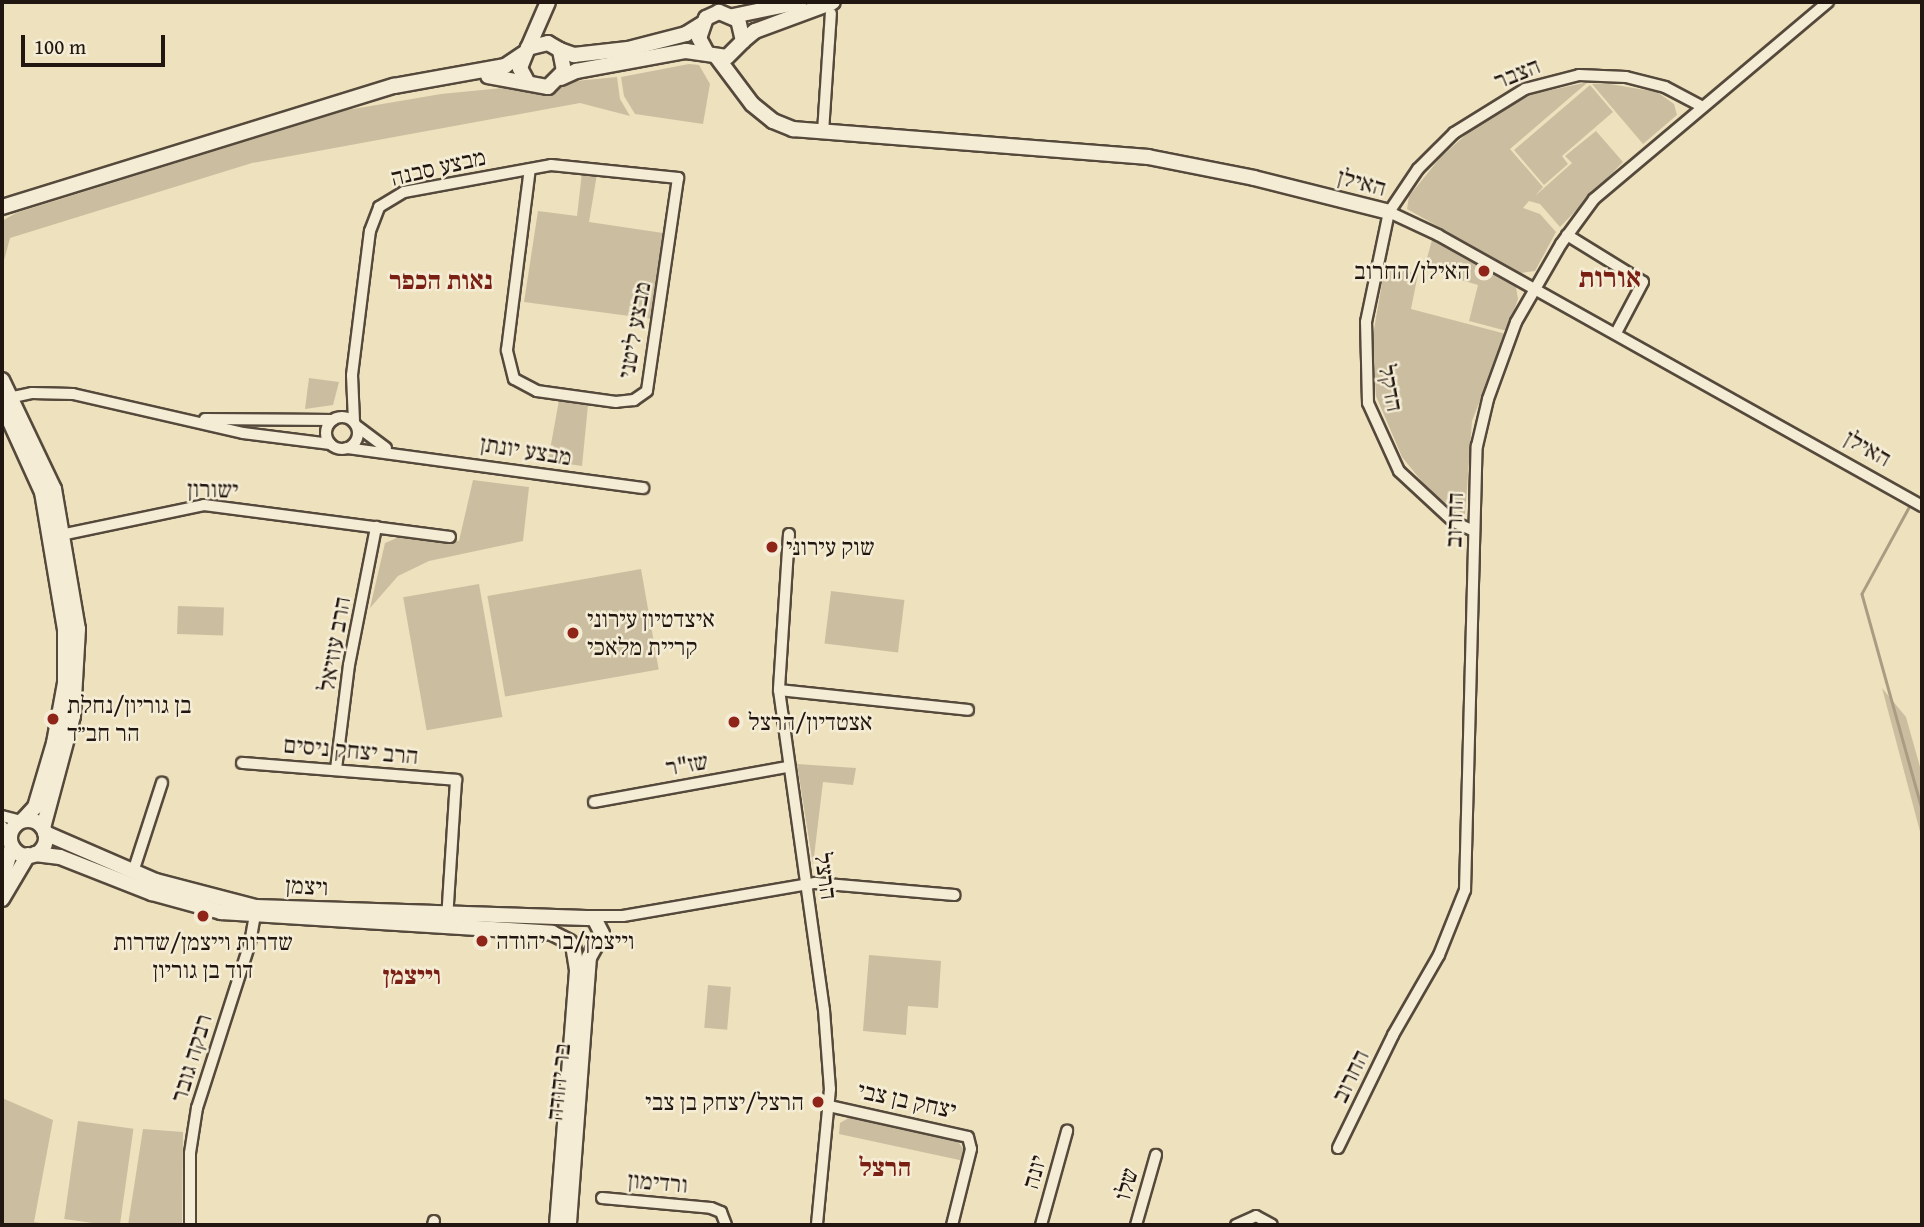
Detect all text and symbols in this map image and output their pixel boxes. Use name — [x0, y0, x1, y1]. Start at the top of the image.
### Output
scale bar — [24, 21, 168, 65]
text: 100 m — [34, 31, 86, 62]
street label: הצבר — [1490, 51, 1544, 95]
street label: מבצע סבנה — [388, 142, 488, 192]
street label: האילן — [1335, 162, 1389, 202]
place label: האילן/החרוב — [1354, 257, 1470, 285]
district label: אורות — [1579, 260, 1641, 294]
marker: האילן/החרוב — [1476, 263, 1492, 279]
district label: נאות הכפר — [389, 264, 493, 296]
street label: מבצע ליטני — [611, 279, 657, 381]
street label: הדקל — [1372, 362, 1410, 414]
street label: האילן — [1840, 423, 1896, 473]
street label: מבצע יונתן — [478, 429, 574, 471]
street label: ישורון — [187, 474, 239, 504]
street label: החרוב — [1439, 492, 1469, 548]
place label: שוק עירוני — [786, 533, 875, 561]
marker: שוק עירוני — [764, 539, 780, 555]
street label: הרב עוזיאל — [311, 594, 357, 694]
place label: איצדטיון עירוני קריית מלאכי — [587, 605, 715, 661]
marker: איצדטיון עירוני קריית מלאכי — [565, 625, 581, 641]
place label: בן גוריון/נחלת הר חב״ד — [67, 691, 192, 747]
place label: אצטדיון/הרצל — [748, 708, 873, 736]
marker: בן גוריון/נחלת הר חב״ד — [45, 711, 61, 727]
marker: אצטדיון/הרצל — [726, 714, 742, 730]
street label: הרב יצחק ניסים — [282, 730, 420, 770]
street label: שז"ר — [663, 746, 711, 782]
street label: הרצל — [808, 851, 844, 901]
street label: ויצמן — [285, 870, 329, 902]
marker: שדרות וייצמן/שדרות דוד בן גוריון — [195, 908, 211, 924]
place label: וייצמן/בר יהודה — [496, 927, 635, 955]
place label: שדרות וייצמן/שדרות דוד בן גוריון — [113, 928, 293, 984]
marker: וייצמן/בר יהודה — [474, 933, 490, 949]
district label: וייצמן — [383, 959, 441, 991]
street label: רבקה גובר — [164, 1010, 218, 1106]
street label: בר יהודה — [540, 1042, 576, 1122]
street label: החרוב — [1325, 1045, 1375, 1107]
street label: יצחק בן צבי — [855, 1075, 959, 1125]
place label: הרצל/יצחק בן צבי — [645, 1088, 804, 1116]
marker: הרצל/יצחק בן צבי — [810, 1094, 826, 1110]
district label: הרצל — [859, 1151, 911, 1183]
street label: יונה — [1016, 1152, 1052, 1192]
street label: שלו — [1108, 1164, 1144, 1204]
street label: ורדימון — [627, 1165, 689, 1199]

